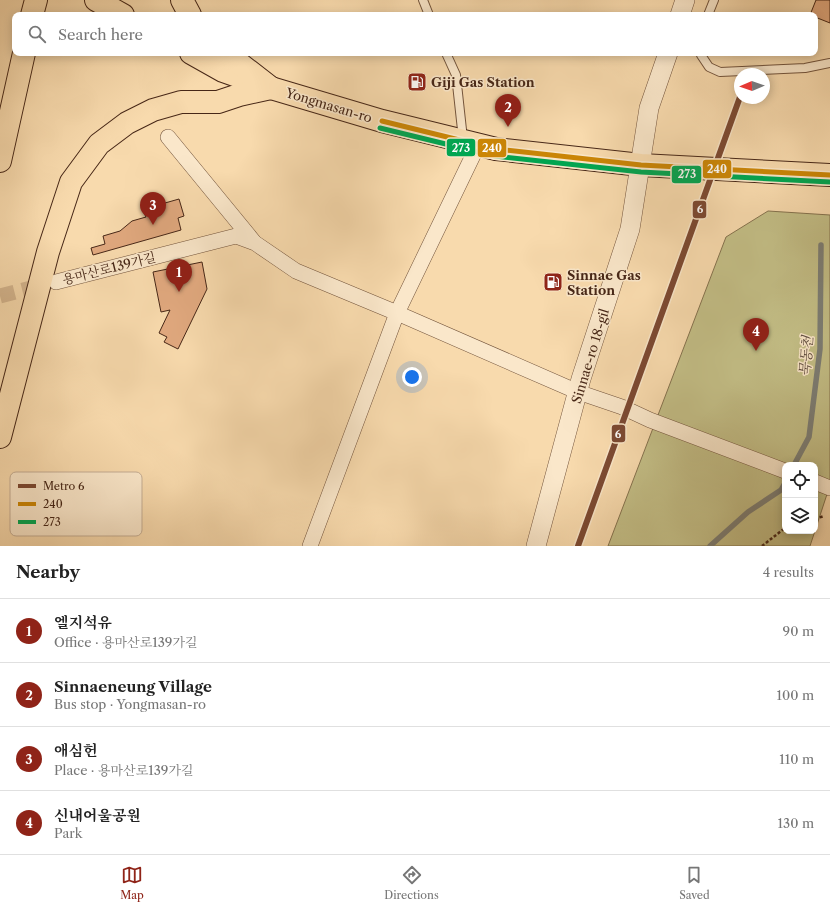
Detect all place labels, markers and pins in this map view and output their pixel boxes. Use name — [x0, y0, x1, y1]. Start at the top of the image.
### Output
fuel station icon: Giji Gas Station — [406, 71, 428, 93]
place label: Giji Gas Station — [431, 74, 535, 90]
pin: 2 — [495, 94, 521, 127]
pin: 3 — [140, 192, 166, 225]
pin: 1 — [166, 259, 192, 292]
place label: Sinnae Gas Station — [567, 267, 641, 298]
fuel station icon: Sinnae Gas Station — [542, 271, 564, 293]
pin: 4 — [743, 318, 769, 351]

